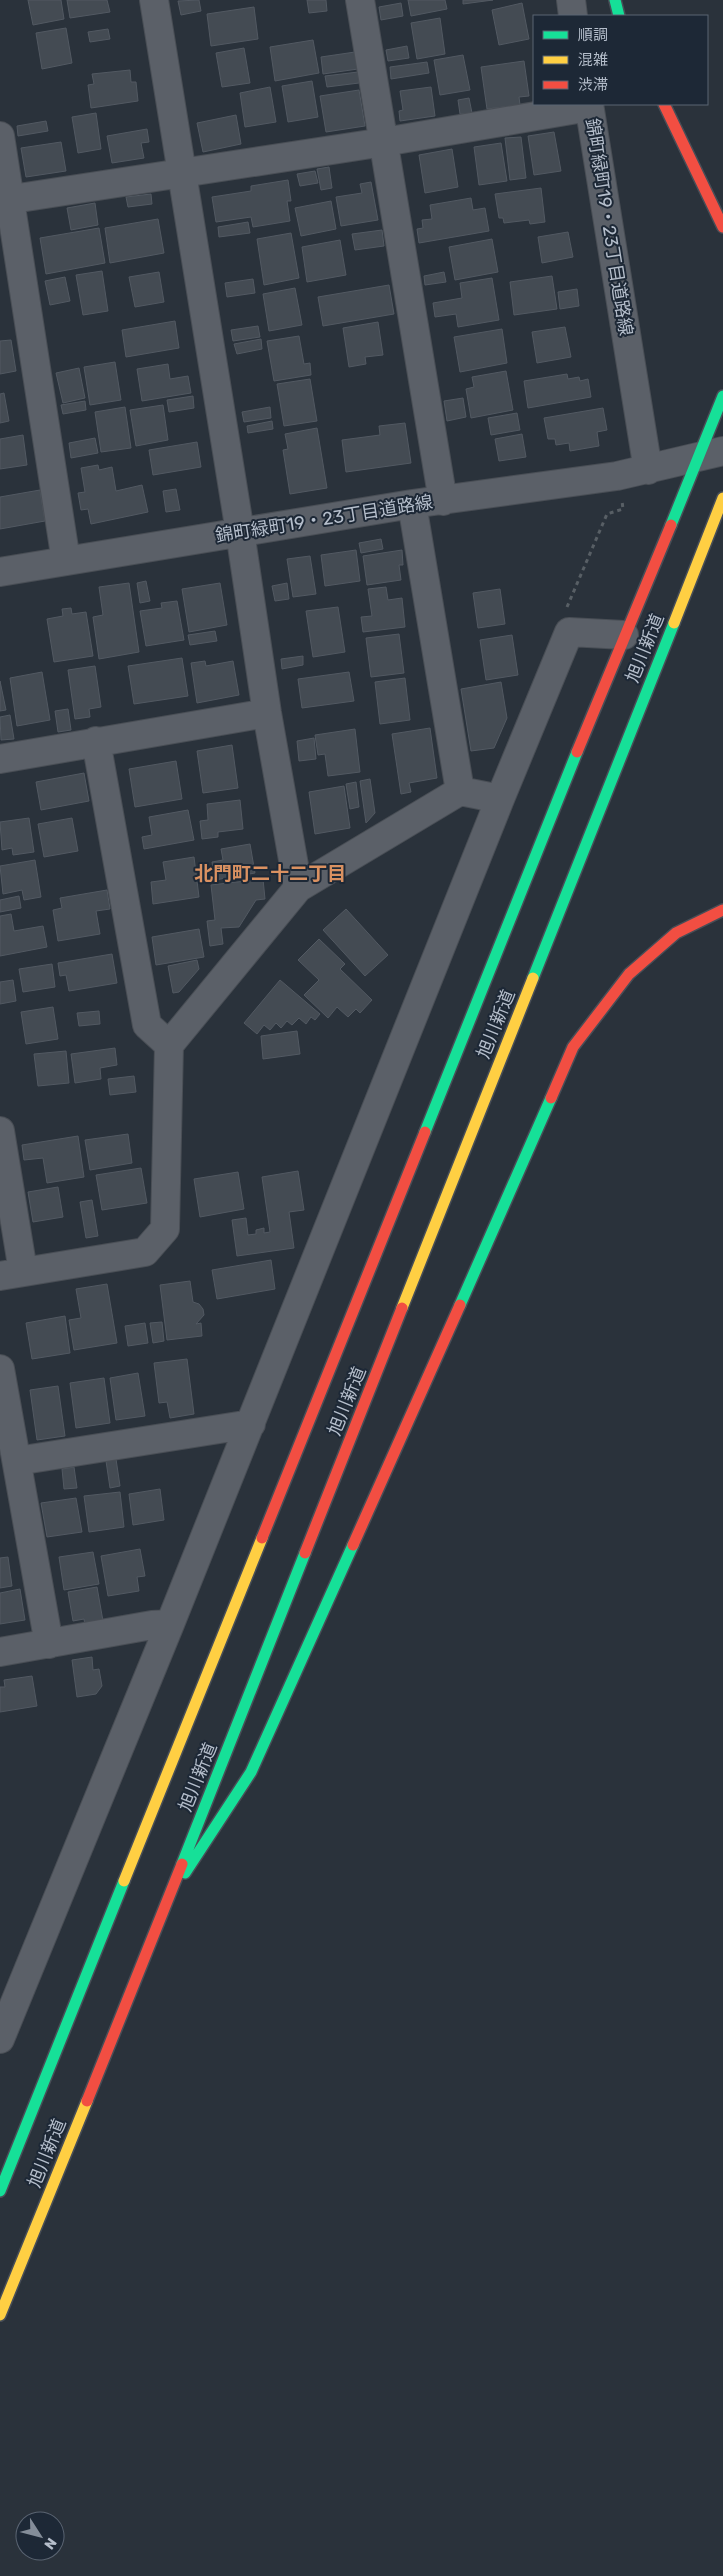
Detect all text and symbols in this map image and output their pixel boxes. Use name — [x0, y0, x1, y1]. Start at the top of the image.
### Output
legend — [533, 15, 708, 105]
text: 順調 — [578, 26, 608, 44]
text: 混雑 — [578, 51, 608, 69]
text: 渋滞 — [578, 76, 608, 94]
street label: 錦町緑町19・23丁目道路線 — [581, 117, 637, 337]
street label: 錦町緑町19・23丁目道路線 — [214, 491, 434, 547]
street label: 旭川新道 — [621, 611, 669, 685]
district label: 北門町二十二丁目 — [194, 862, 346, 885]
street label: 旭川新道 — [472, 987, 520, 1061]
street label: 旭川新道 — [323, 1364, 371, 1438]
street label: 旭川新道 — [174, 1740, 222, 1814]
street label: 旭川新道 — [23, 2116, 71, 2190]
north arrow — [15, 2511, 65, 2561]
text: N — [40, 2534, 60, 2552]

